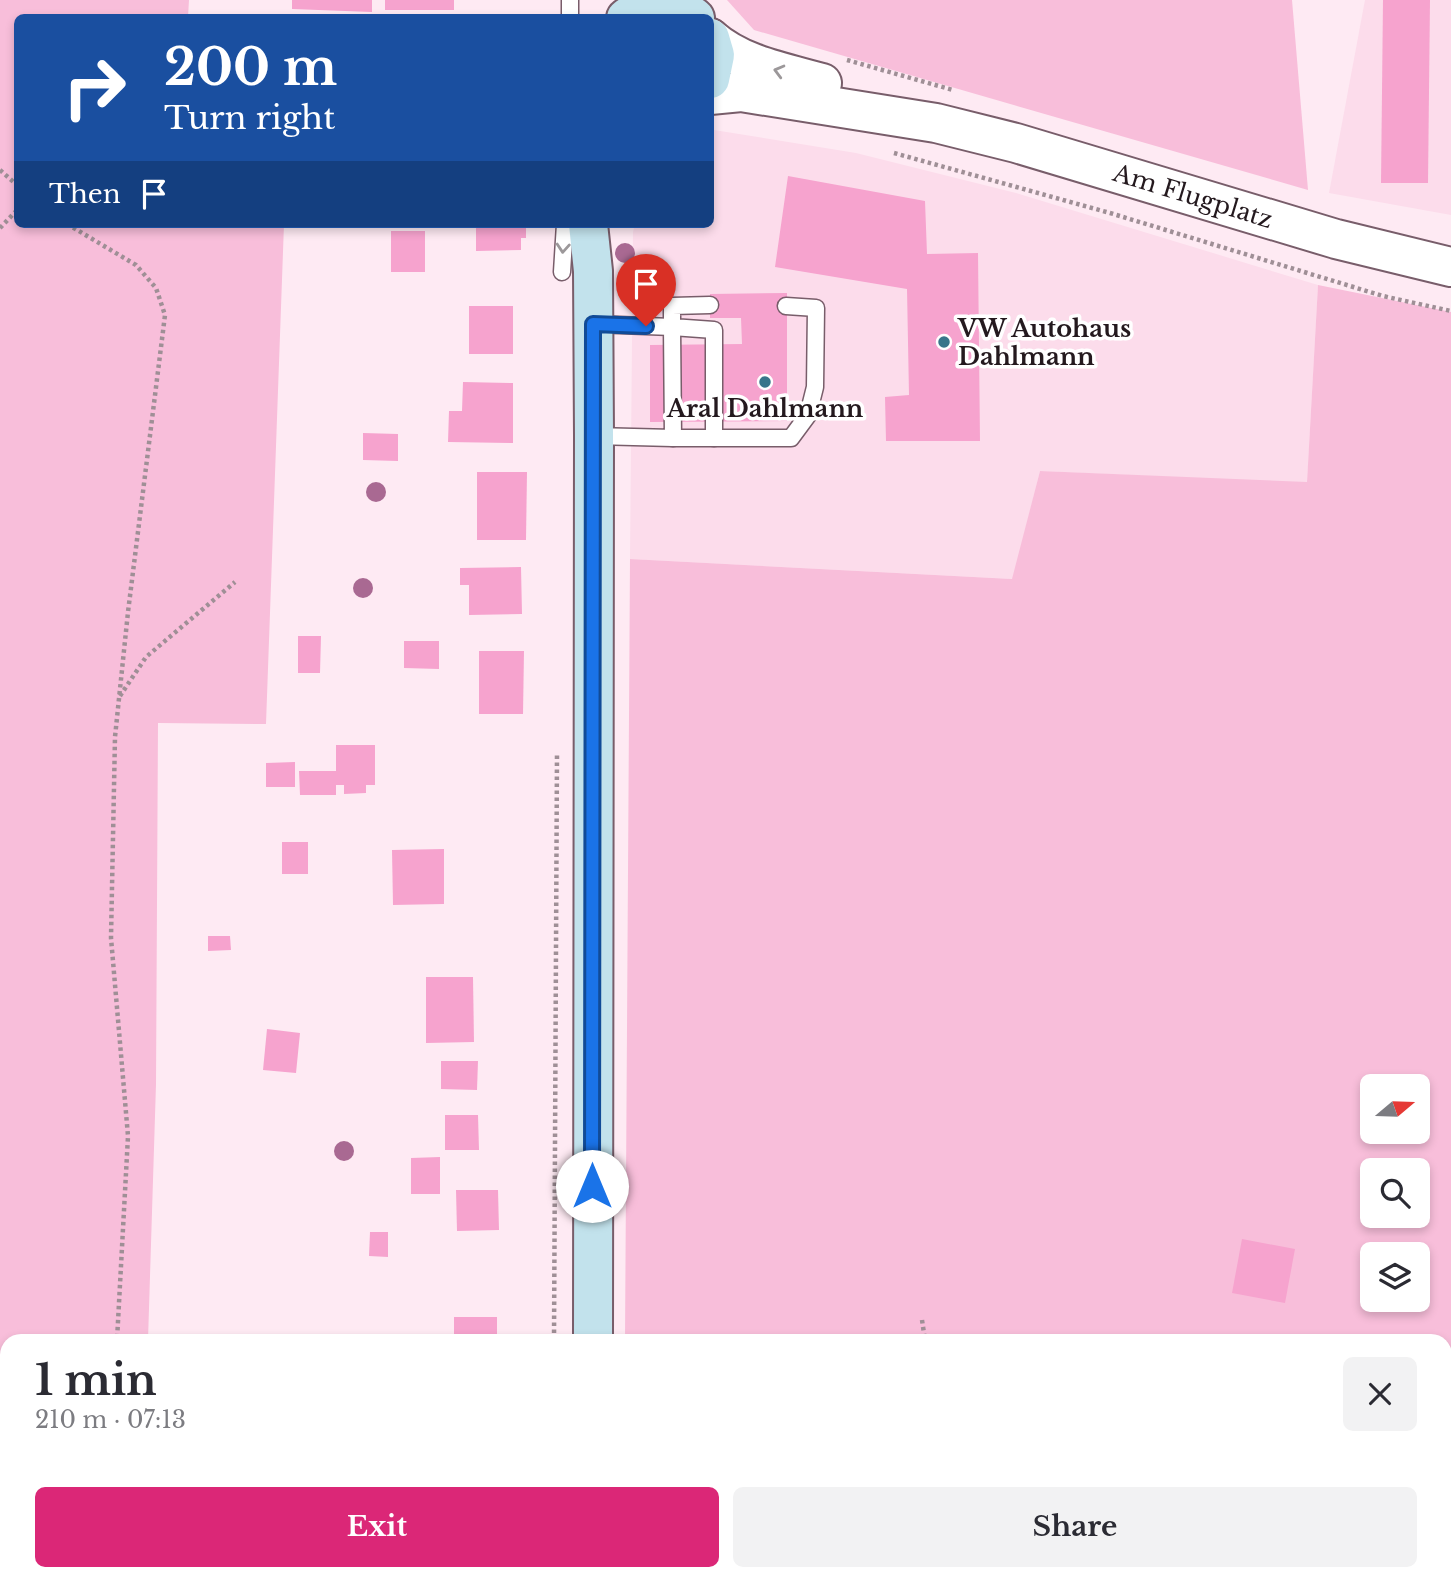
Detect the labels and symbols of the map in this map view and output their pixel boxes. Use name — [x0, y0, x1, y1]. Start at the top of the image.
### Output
one-way arrow — [773, 65, 785, 79]
street label: Am Flugplatz — [1109, 158, 1276, 234]
one-way arrow — [556, 243, 571, 254]
pin — [616, 254, 676, 326]
place label: VW Autohaus Dahlmann — [957, 314, 1131, 371]
marker: VW Autohaus Dahlmann — [936, 334, 952, 350]
marker: Aral Dahlmann — [757, 374, 773, 390]
place label: Aral Dahlmann — [666, 394, 864, 423]
north arrow — [1360, 1074, 1430, 1144]
position arrow — [555, 1149, 629, 1223]

